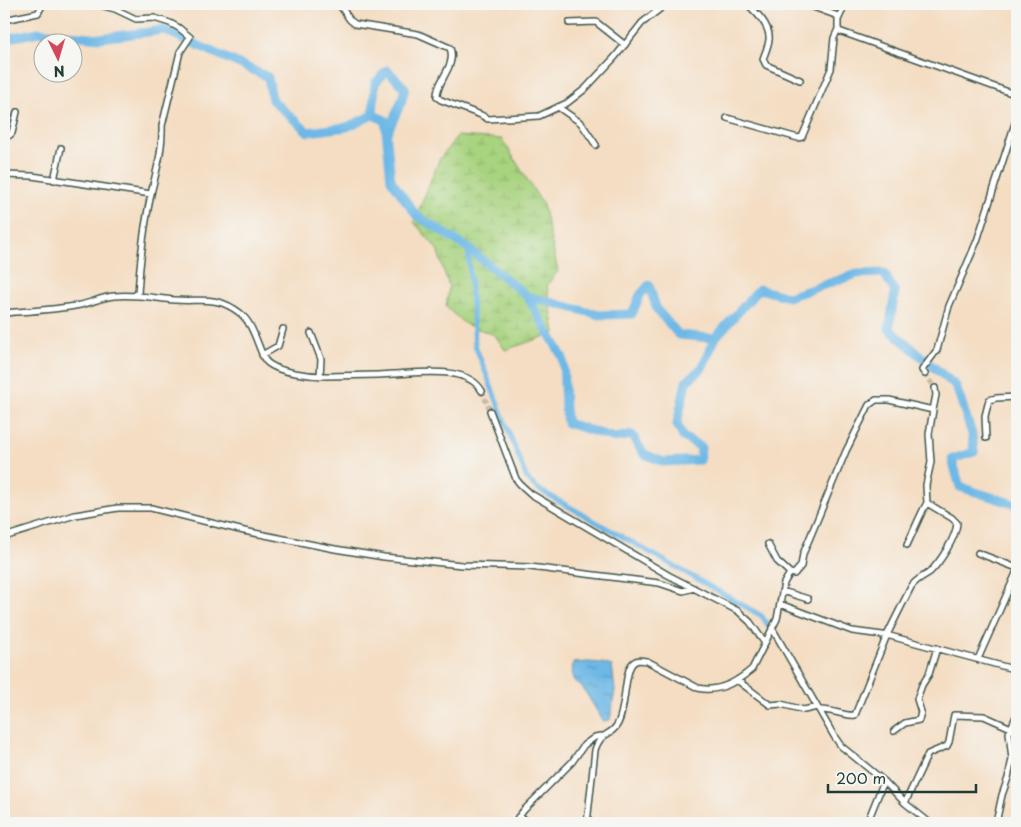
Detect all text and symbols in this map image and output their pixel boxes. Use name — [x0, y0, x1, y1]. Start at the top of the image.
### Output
north arrow — [32, 32, 82, 82]
text: N — [53, 61, 66, 82]
scale bar — [828, 762, 976, 794]
text: 200 m — [836, 766, 886, 789]

